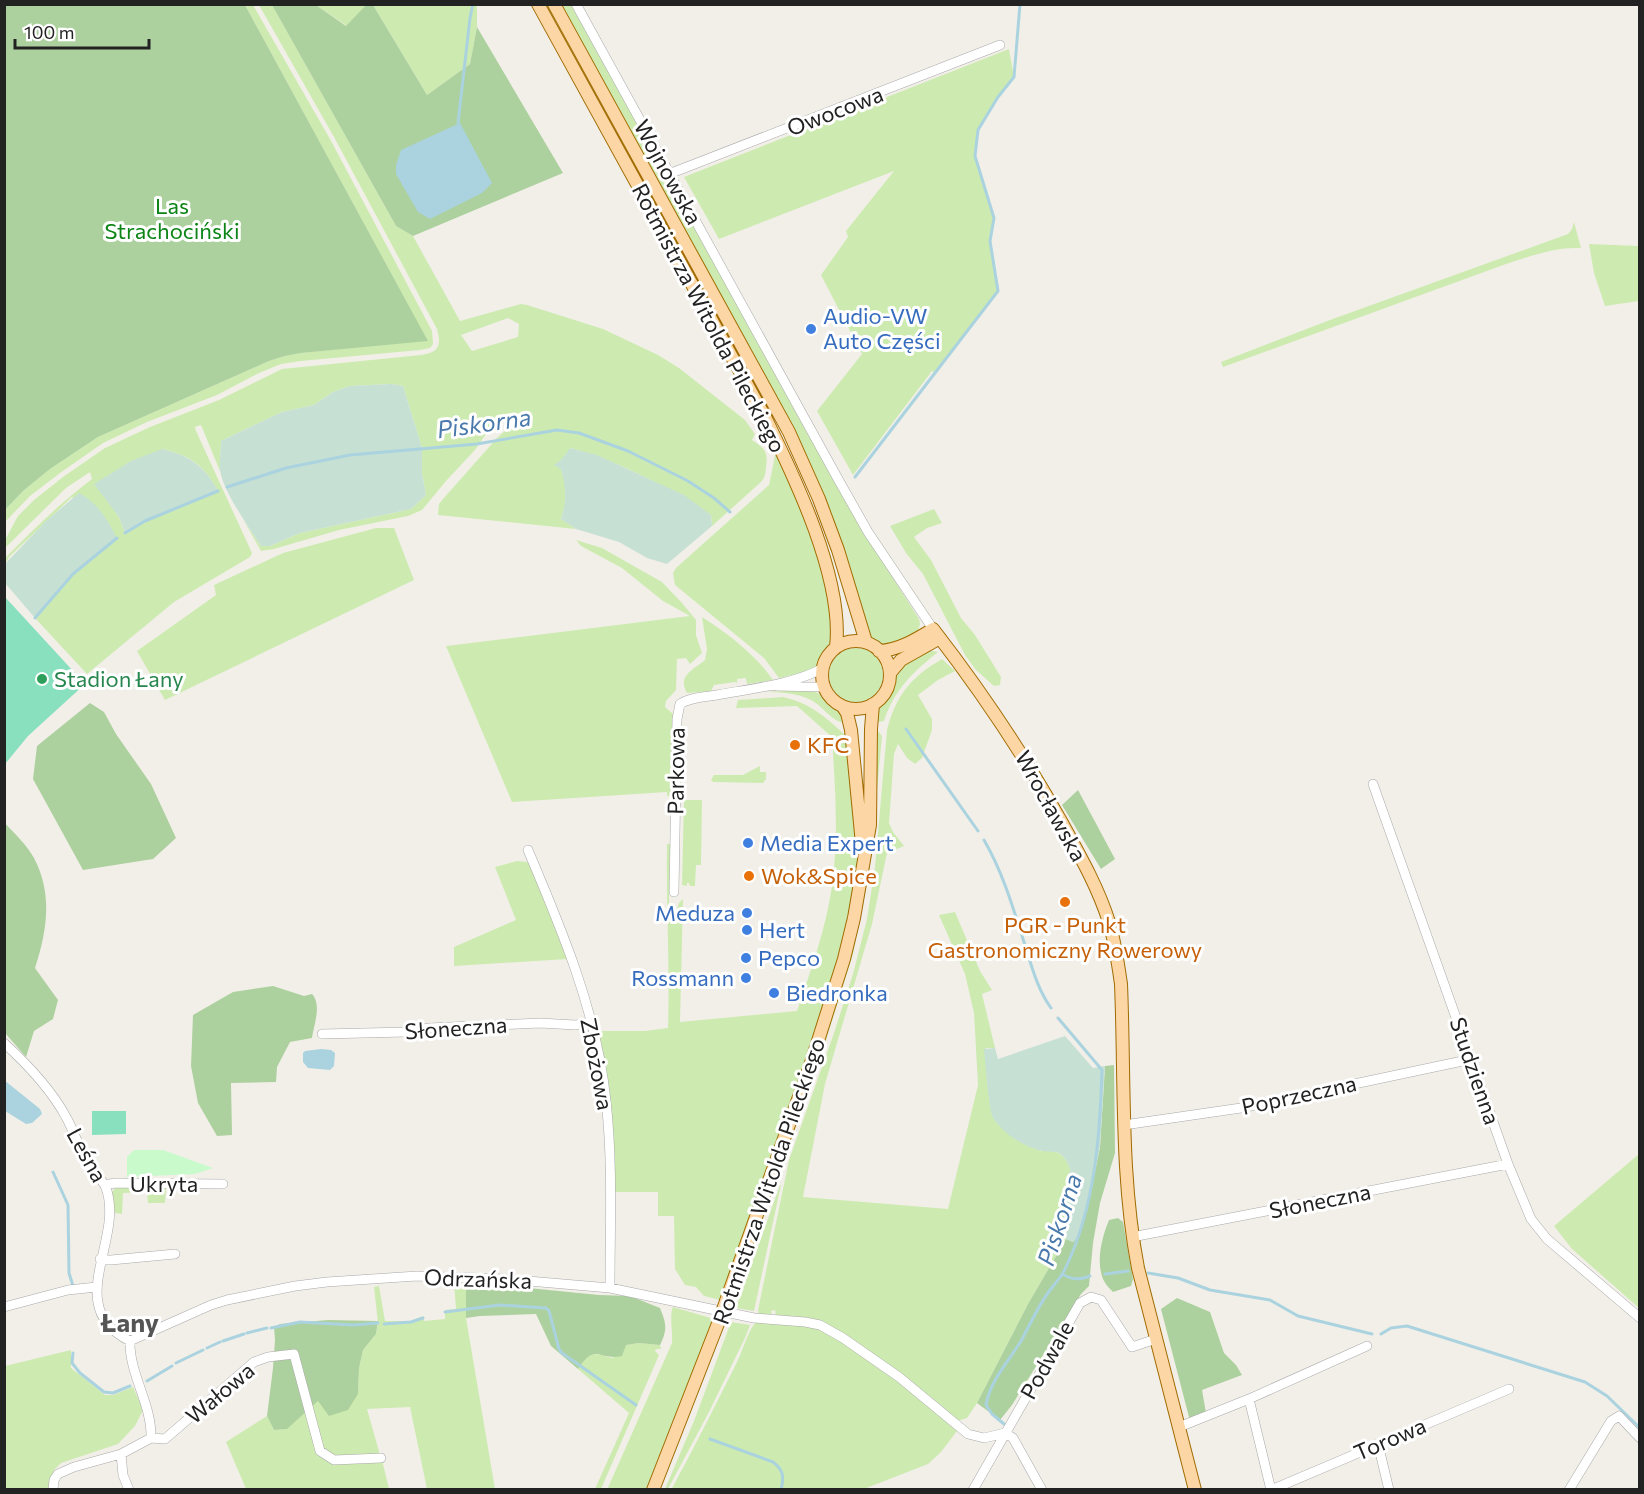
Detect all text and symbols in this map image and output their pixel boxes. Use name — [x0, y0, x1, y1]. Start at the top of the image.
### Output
scale bar — [15, 12, 148, 50]
text: 100 m — [24, 21, 74, 43]
street label: Owocowa — [783, 80, 887, 141]
street label: Wojnowska — [629, 114, 708, 229]
street label: Rotmistrza Witolda Pileckiego — [627, 179, 792, 457]
park label: Las Strachociński — [104, 192, 240, 244]
place label: Audio-VW Auto Części — [823, 302, 941, 354]
marker: Audio-VW Auto Części — [804, 322, 818, 336]
water label: Piskorna — [435, 402, 533, 443]
place label: Stadion Łany — [54, 665, 184, 692]
marker: Stadion Łany — [35, 672, 49, 686]
street label: Parkowa — [661, 727, 690, 815]
place label: KFC — [807, 731, 849, 758]
marker: KFC — [788, 738, 802, 752]
street label: Wrocławska — [1010, 746, 1093, 866]
place label: Media Expert — [760, 829, 894, 856]
marker: Media Expert — [741, 836, 755, 850]
place label: Wok&Spice — [761, 862, 877, 889]
marker: Wok&Spice — [742, 869, 756, 883]
marker: PGR - Punkt Gastronomiczny Rowerowy — [1058, 895, 1072, 909]
place label: Meduza — [655, 899, 735, 926]
marker: Meduza — [740, 906, 754, 920]
place label: PGR - Punkt Gastronomiczny Rowerowy — [928, 911, 1202, 963]
place label: Hert — [759, 916, 805, 943]
marker: Hert — [740, 923, 754, 937]
place label: Pepco — [758, 944, 820, 971]
marker: Pepco — [739, 951, 753, 965]
place label: Rossmann — [631, 964, 734, 991]
marker: Rossmann — [739, 971, 753, 985]
place label: Biedronka — [786, 979, 888, 1006]
marker: Biedronka — [767, 986, 781, 1000]
street label: Słoneczna — [404, 1010, 508, 1045]
street label: Studzienna — [1445, 1014, 1506, 1128]
street label: Zbożowa — [575, 1015, 620, 1112]
street label: Rotmistrza Witolda Pileckiego — [707, 1034, 830, 1328]
street label: Poprzeczna — [1239, 1069, 1359, 1120]
street label: Leśna — [61, 1123, 113, 1187]
street label: Ukryta — [130, 1170, 198, 1197]
water label: Piskorna — [1030, 1170, 1087, 1269]
street label: Słoneczna — [1267, 1177, 1373, 1224]
street label: Odrzańska — [424, 1263, 532, 1294]
district label: Łany — [100, 1306, 159, 1337]
street label: Podwale — [1014, 1316, 1079, 1404]
street label: Wałowa — [180, 1356, 259, 1429]
street label: Torowa — [1350, 1411, 1430, 1466]

